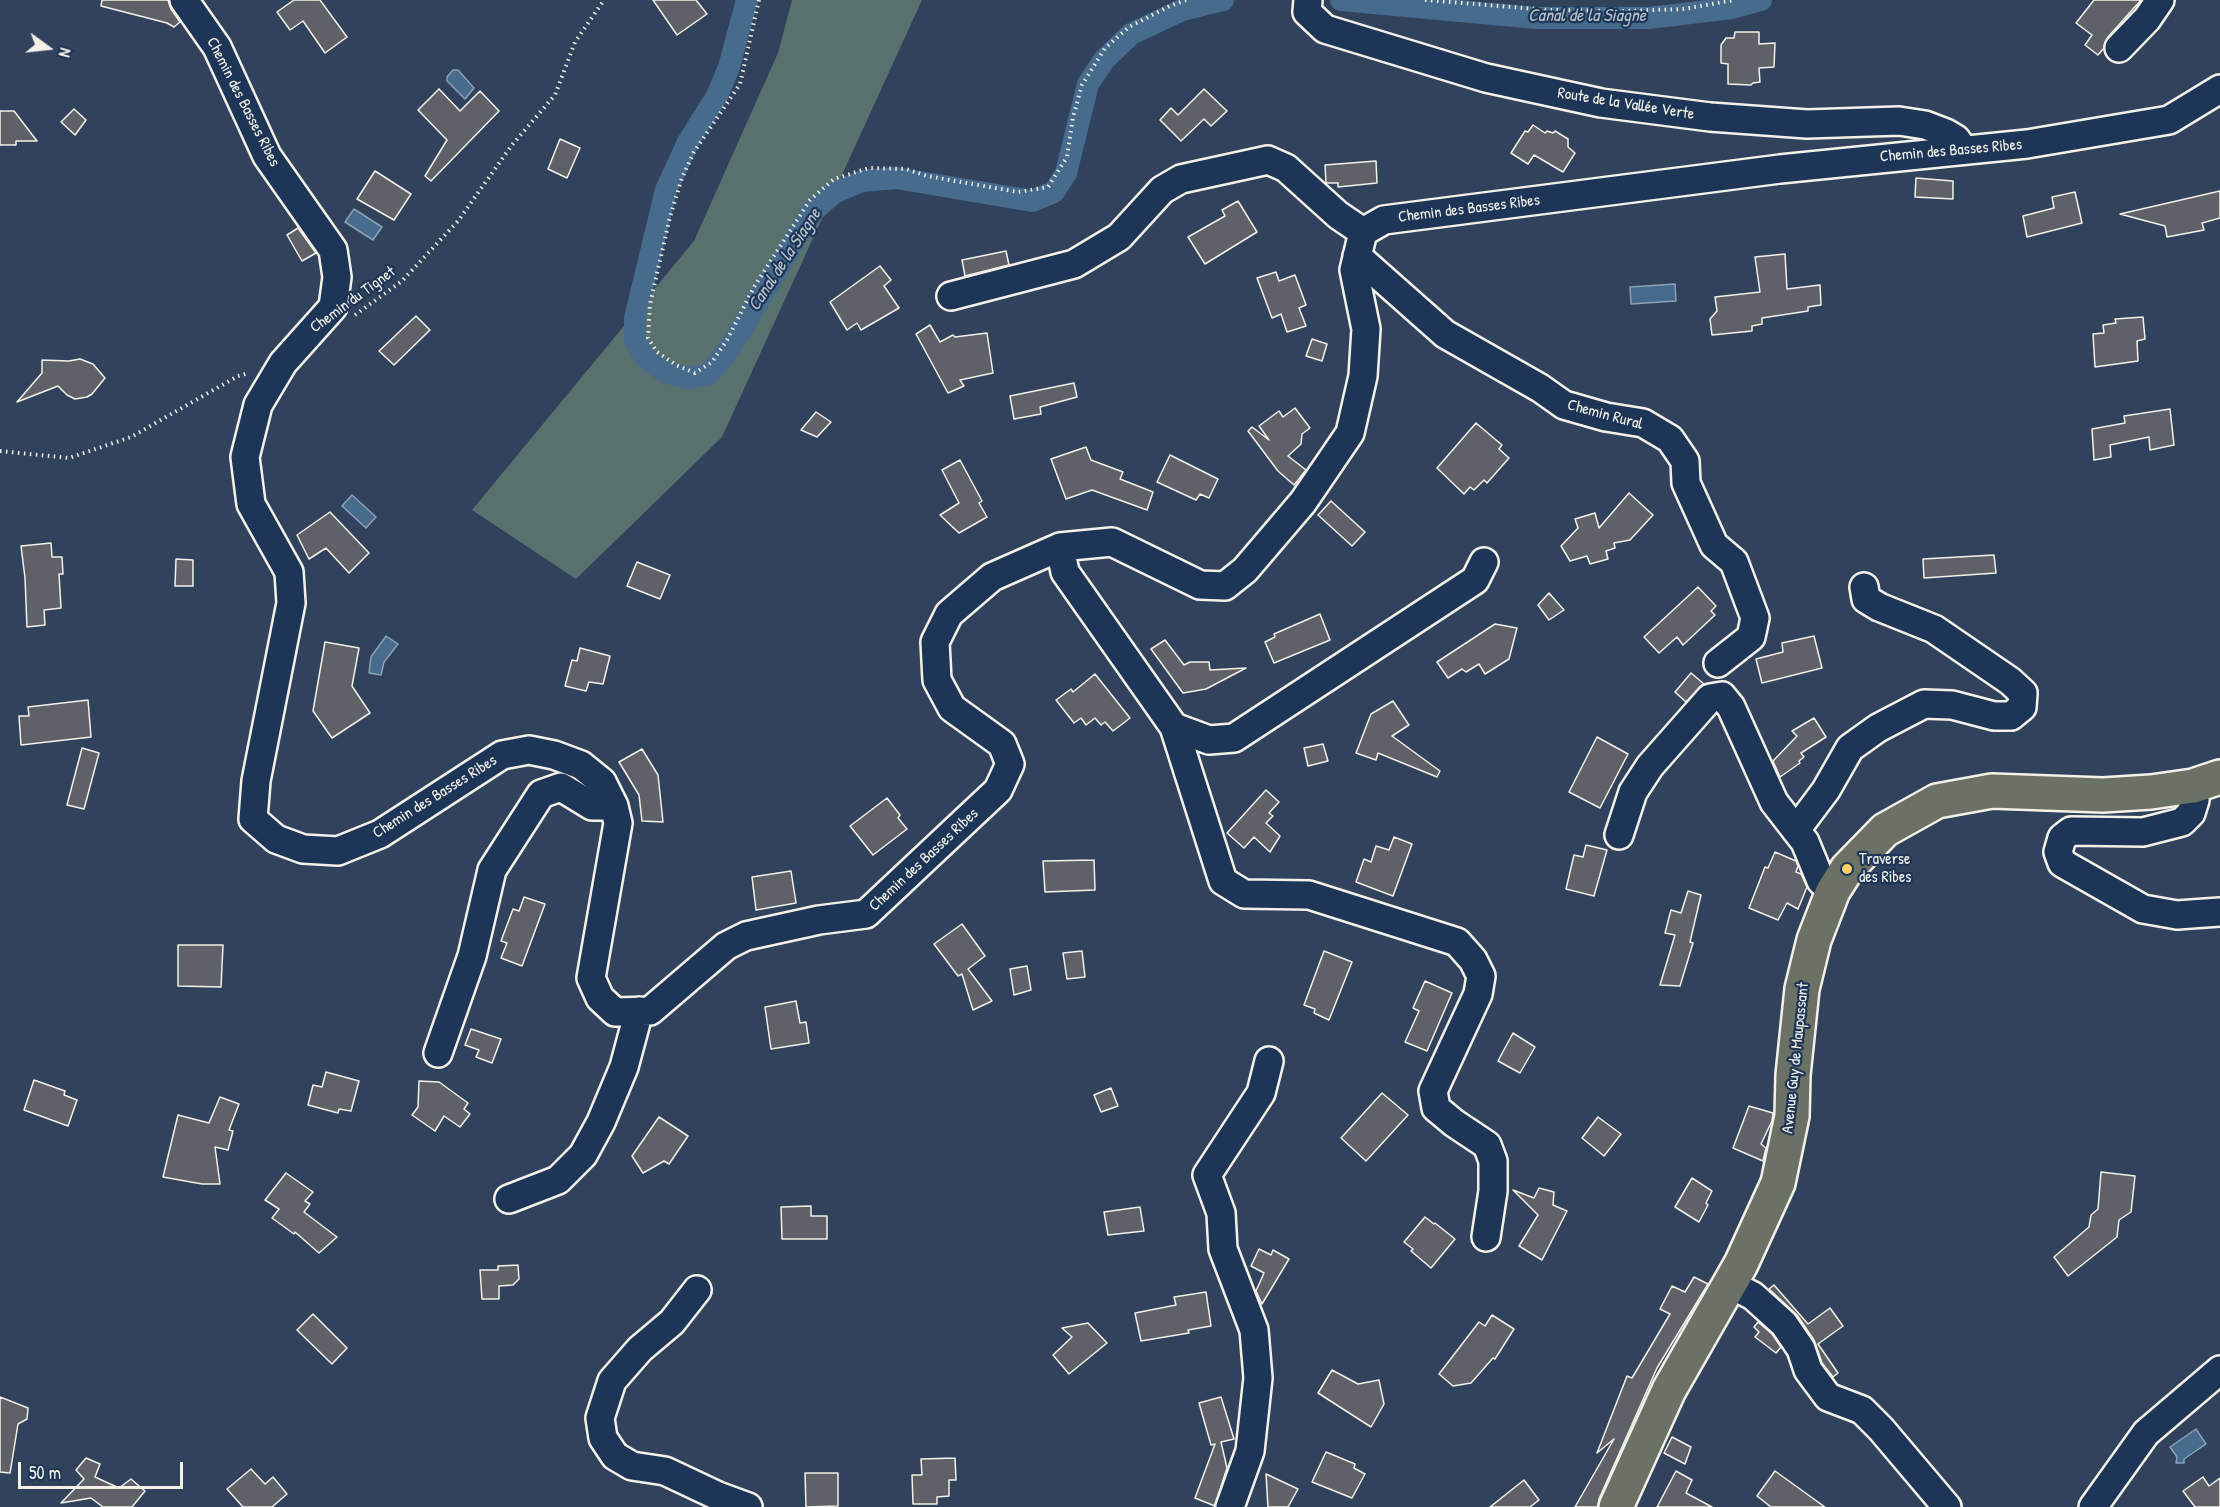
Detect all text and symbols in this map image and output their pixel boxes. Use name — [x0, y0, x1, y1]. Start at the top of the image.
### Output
water label: Canal de la Siagne — [1528, 5, 1646, 27]
north arrow — [18, 18, 78, 78]
street label: Chemin des Basses Ribes — [202, 34, 284, 170]
text: N — [54, 46, 77, 60]
street label: Route de la Vallée Verte — [1556, 84, 1696, 124]
street label: Chemin des Basses Ribes — [1879, 135, 2023, 167]
street label: Chemin des Basses Ribes — [1397, 191, 1541, 227]
water label: Canal de la Siagne — [744, 205, 826, 315]
street label: Chemin du Tignet — [307, 263, 399, 337]
street label: Chemin Rural — [1565, 396, 1645, 434]
street label: Chemin des Basses Ribes — [369, 751, 501, 843]
street label: Chemin des Basses Ribes — [865, 804, 983, 916]
place label: Traverse des Ribes — [1859, 850, 1911, 888]
marker: Traverse des Ribes — [1840, 862, 1854, 876]
street label: Avenue Guy de Maupassant — [1779, 982, 1813, 1134]
scale bar — [21, 1450, 186, 1488]
text: 50 m — [29, 1460, 61, 1485]

